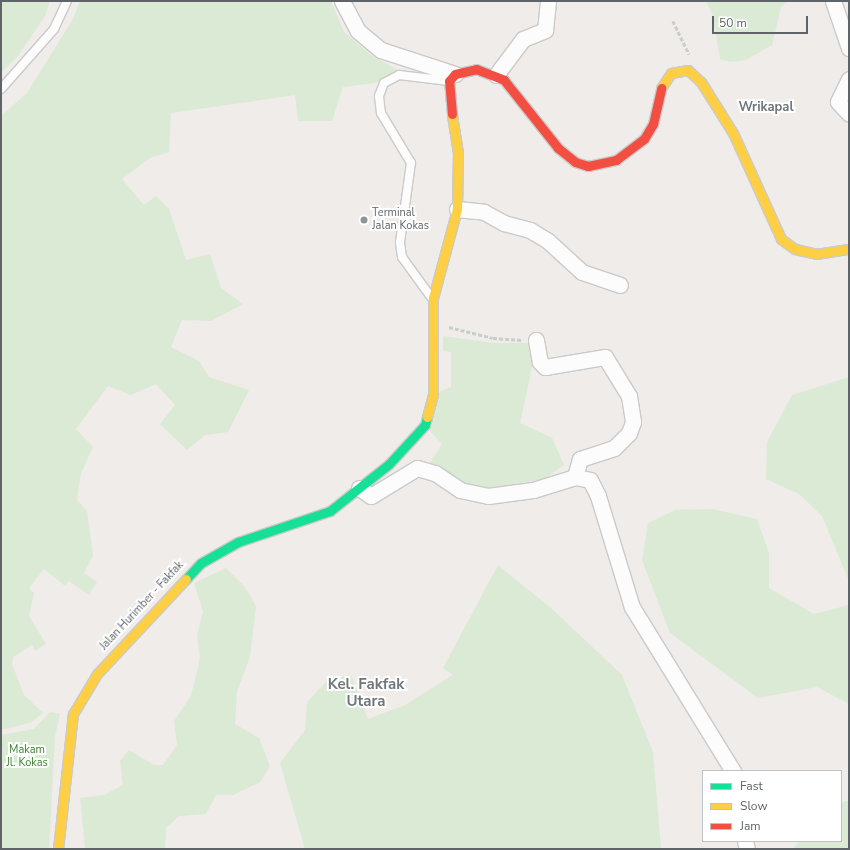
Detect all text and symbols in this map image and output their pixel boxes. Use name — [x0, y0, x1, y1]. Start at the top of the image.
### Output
scale bar — [714, 8, 810, 34]
text: 50 m — [719, 15, 747, 31]
district label: Wrikapal — [738, 99, 794, 115]
place label: Terminal Jalan Kokas — [372, 207, 429, 233]
marker: Terminal Jalan Kokas — [359, 215, 369, 225]
street label: Jalan Hurimber - Fakfak — [97, 559, 187, 653]
district label: Kel. Fakfak Utara — [328, 675, 404, 710]
park label: Makam Jl. Kokas — [6, 744, 48, 770]
legend — [702, 770, 842, 842]
text: Fast — [740, 778, 763, 794]
text: Slow — [740, 798, 768, 814]
text: Jam — [740, 818, 761, 834]

